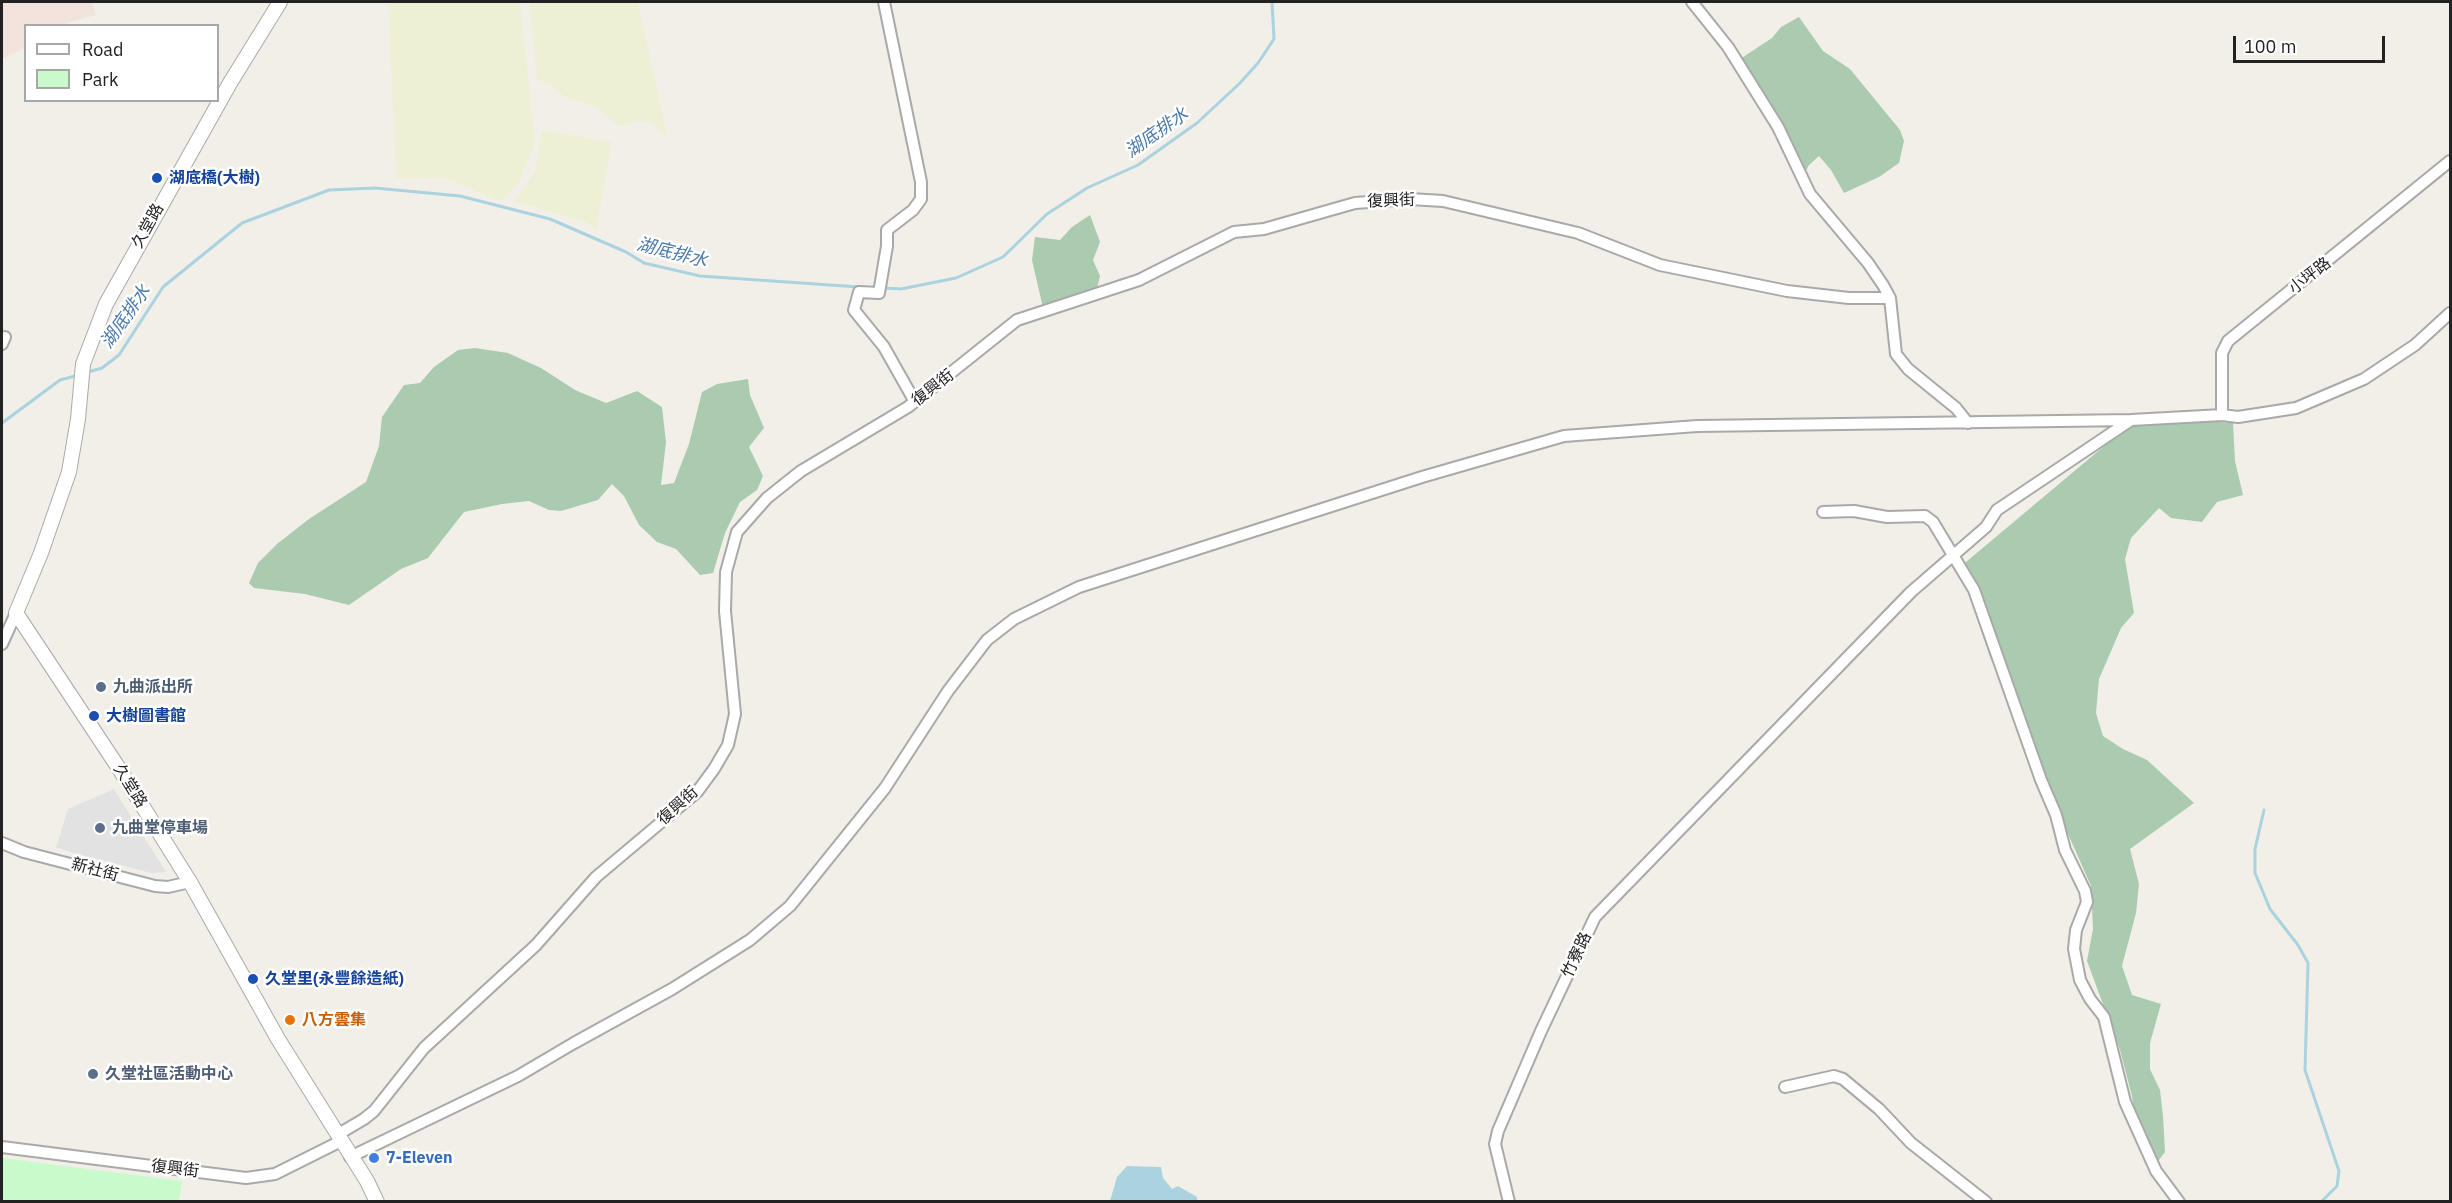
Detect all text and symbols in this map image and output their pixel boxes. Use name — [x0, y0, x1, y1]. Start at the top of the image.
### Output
legend — [24, 24, 219, 102]
scale bar — [2236, 24, 2388, 62]
text: 100 m — [2244, 35, 2296, 58]
text: Road — [82, 38, 123, 61]
text: Park — [82, 68, 118, 91]
water label: 湖底排水 — [1121, 104, 1193, 162]
place label: 湖底橋(大樹) — [169, 168, 260, 188]
marker: 湖底橋(大樹) — [150, 171, 164, 185]
street label: 復興街 — [1367, 191, 1415, 211]
street label: 久堂路 — [128, 200, 168, 252]
water label: 湖底排水 — [634, 234, 710, 272]
street label: 小坪路 — [2285, 254, 2335, 298]
water label: 湖底排水 — [97, 281, 155, 353]
street label: 復興街 — [908, 366, 958, 410]
place label: 九曲派出所 — [113, 677, 193, 697]
marker: 九曲派出所 — [94, 680, 108, 694]
place label: 大樹圖書館 — [106, 706, 186, 726]
marker: 大樹圖書館 — [87, 709, 101, 723]
street label: 久堂路 — [109, 761, 151, 811]
street label: 復興街 — [654, 783, 702, 829]
place label: 九曲堂停車場 — [112, 818, 208, 838]
marker: 九曲堂停車場 — [93, 821, 107, 835]
street label: 新社街 — [69, 855, 121, 885]
street label: 竹寮路 — [1558, 929, 1596, 981]
place label: 久堂里(永豐餘造紙) — [265, 969, 404, 989]
marker: 久堂里(永豐餘造紙) — [246, 972, 260, 986]
place label: 八方雲集 — [302, 1010, 366, 1030]
marker: 八方雲集 — [283, 1013, 297, 1027]
place label: 久堂社區活動中心 — [105, 1064, 233, 1084]
marker: 久堂社區活動中心 — [86, 1067, 100, 1081]
place label: 7-Eleven — [386, 1148, 452, 1168]
marker: 7-Eleven — [367, 1151, 381, 1165]
street label: 復興街 — [150, 1157, 200, 1181]

